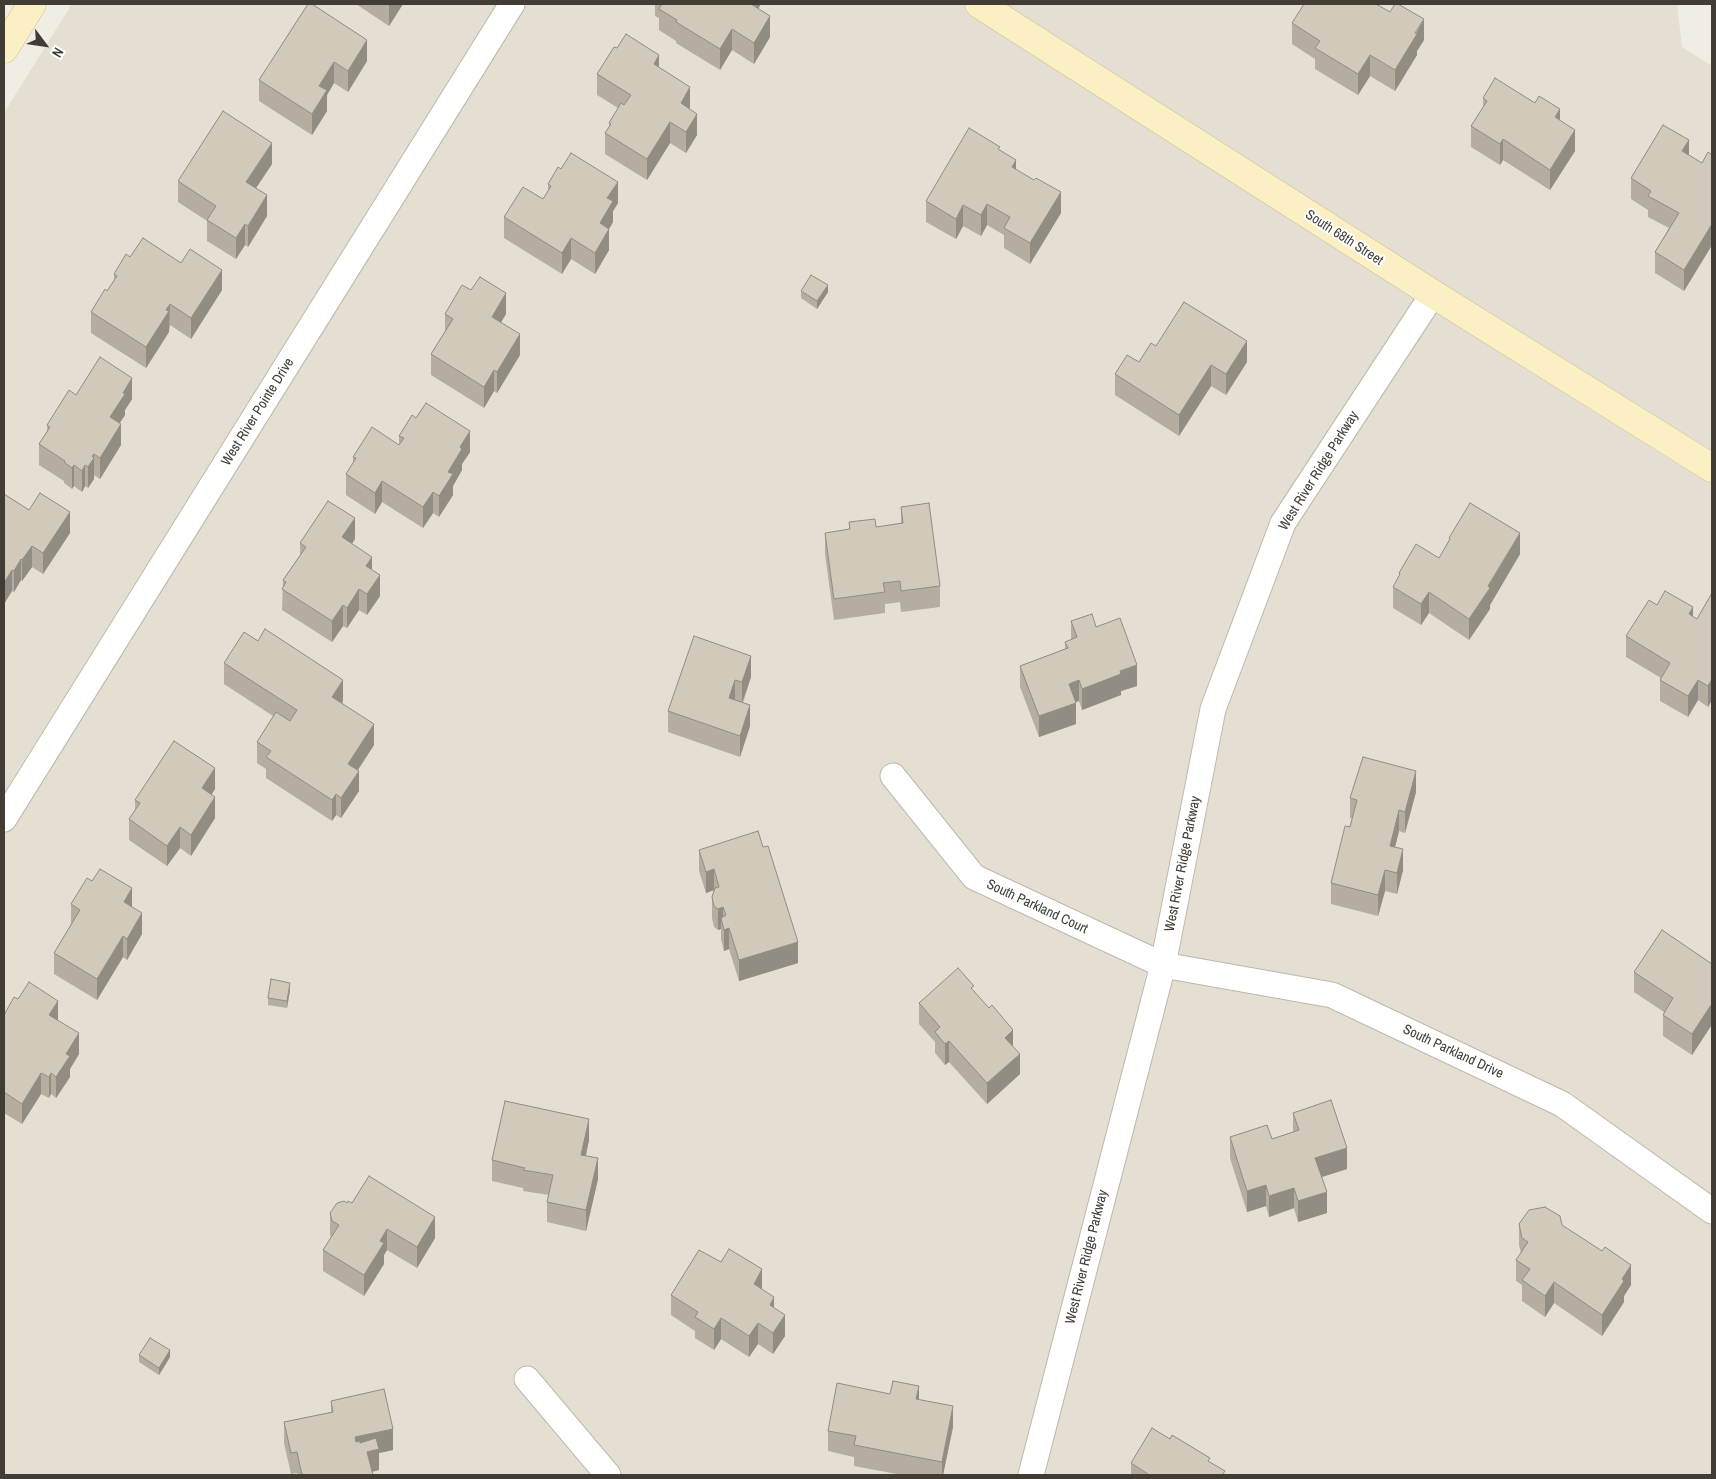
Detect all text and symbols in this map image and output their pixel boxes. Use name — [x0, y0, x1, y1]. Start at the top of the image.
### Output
north arrow — [20, 20, 70, 70]
text: N — [48, 45, 68, 61]
street label: South 68th Street — [1302, 207, 1386, 269]
street label: West River Pointe Drive — [218, 355, 298, 469]
street label: West River Ridge Parkway — [1275, 408, 1363, 534]
street label: West River Ridge Parkway — [1162, 795, 1204, 933]
street label: South Parkland Court — [984, 876, 1090, 938]
street label: South Parkland Drive — [1400, 1021, 1506, 1083]
street label: West River Ridge Parkway — [1062, 1188, 1112, 1326]

